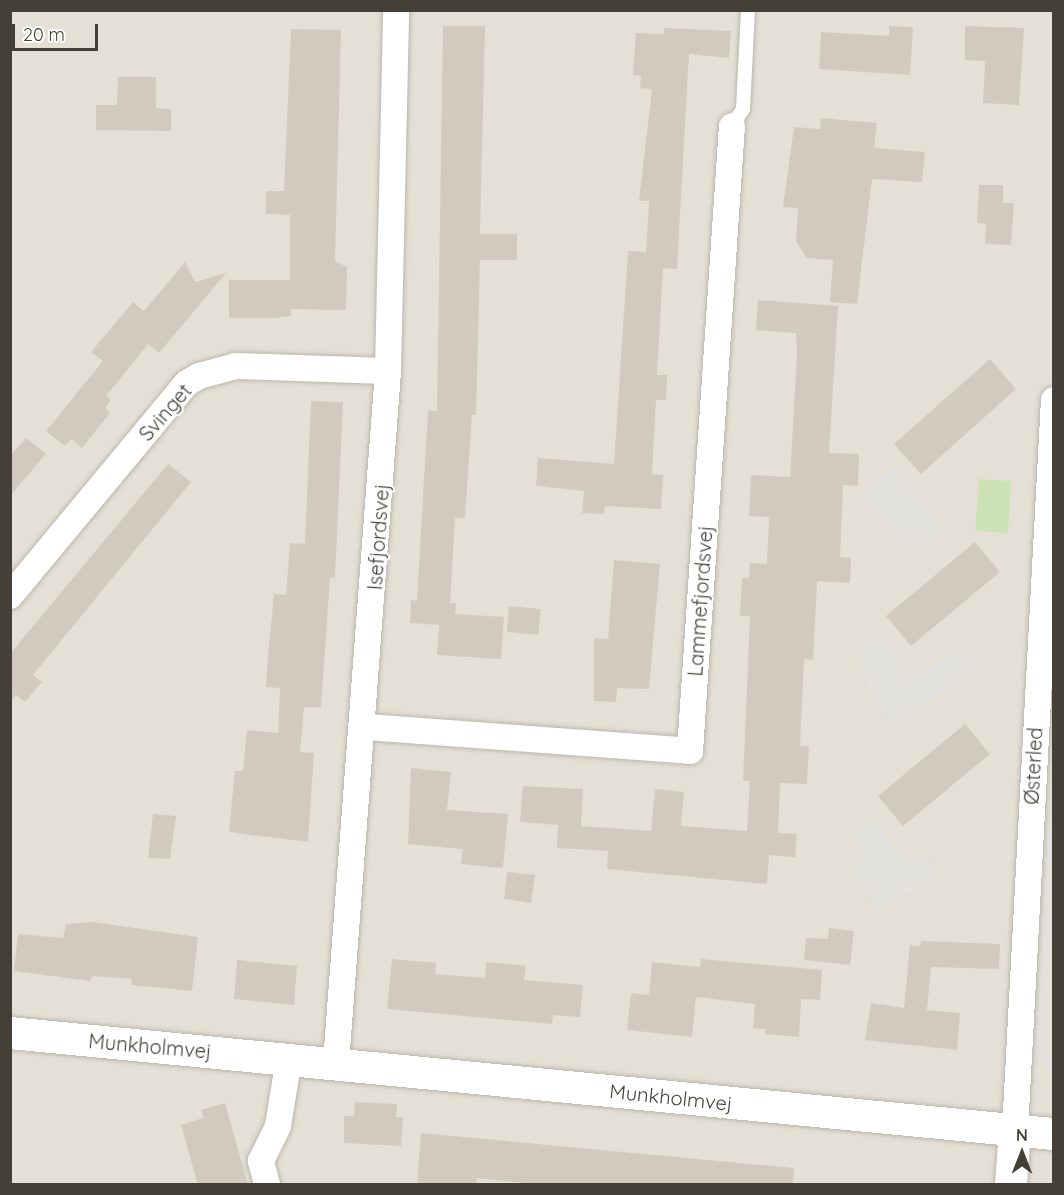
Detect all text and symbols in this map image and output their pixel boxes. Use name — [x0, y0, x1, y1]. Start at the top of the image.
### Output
scale bar — [15, 12, 100, 50]
text: 20 m — [23, 23, 65, 46]
street label: Svinget — [134, 379, 196, 445]
street label: Isefjordsvej — [362, 483, 394, 591]
street label: Lammefjordsvej — [683, 525, 717, 677]
street label: Østerled — [1019, 727, 1047, 805]
street label: Munkholmvej — [87, 1029, 213, 1063]
street label: Munkholmvej — [608, 1079, 734, 1115]
north arrow — [992, 1123, 1052, 1183]
text: N — [1016, 1125, 1028, 1145]

